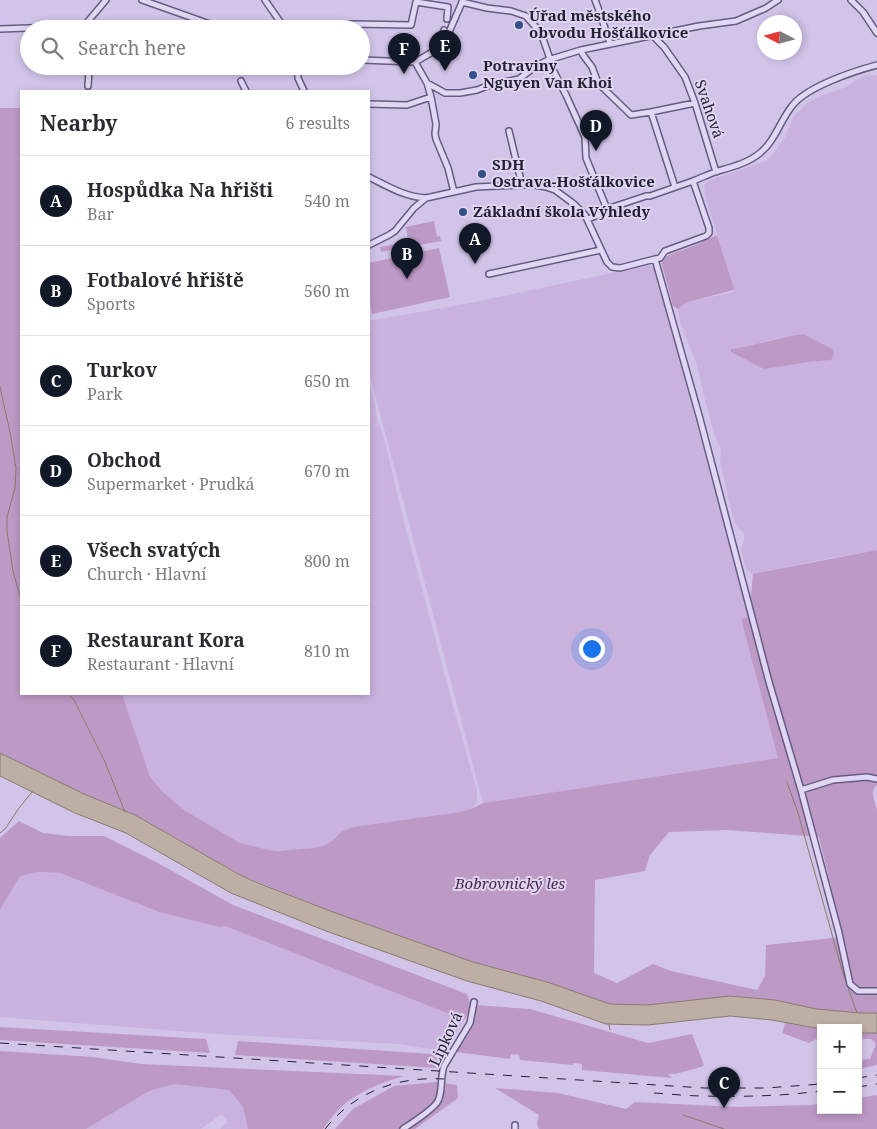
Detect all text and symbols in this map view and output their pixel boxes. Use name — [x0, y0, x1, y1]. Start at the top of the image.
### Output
place label: Úřad městského obvodu Hošťálkovice — [529, 5, 688, 42]
north arrow — [757, 15, 802, 60]
marker: Úřad městského obvodu Hošťálkovice — [513, 19, 525, 31]
search box — [20, 20, 370, 75]
pin: E — [429, 30, 461, 71]
pin: F — [388, 33, 420, 74]
icon: search — [38, 34, 66, 62]
text: Search here — [78, 35, 186, 61]
place label: Potraviny Nguyen Van Khoi — [483, 55, 613, 92]
marker: Potraviny Nguyen Van Khoi — [467, 69, 479, 81]
street label: Svahová — [691, 77, 729, 141]
text: Nearby — [40, 109, 118, 137]
pin: D — [580, 110, 612, 151]
text: 6 results — [286, 112, 350, 134]
place label: SDH Ostrava-Hošťálkovice — [492, 154, 655, 191]
marker: SDH Ostrava-Hošťálkovice — [476, 168, 488, 180]
text: Hospůdka Na hřišti — [87, 177, 273, 203]
text: A — [50, 190, 62, 212]
text: 540 m — [304, 190, 350, 212]
place label: Základní škola Výhledy — [473, 201, 650, 221]
text: Bar — [87, 203, 114, 225]
marker: Základní škola Výhledy — [457, 206, 469, 218]
pin: A — [459, 223, 491, 264]
pin: B — [391, 238, 423, 279]
text: Fotbalové hřiště — [87, 267, 244, 293]
text: B — [51, 280, 61, 302]
text: 560 m — [304, 280, 350, 302]
text: Sports — [87, 293, 135, 315]
text: Turkov — [87, 357, 157, 383]
text: C — [51, 370, 61, 392]
text: 650 m — [304, 370, 350, 392]
text: Park — [87, 383, 123, 405]
text: Obchod — [87, 447, 161, 473]
text: D — [50, 460, 62, 482]
text: 670 m — [304, 460, 350, 482]
text: Supermarket · Prudká — [87, 473, 255, 495]
text: Všech svatých — [87, 537, 221, 563]
text: E — [51, 550, 61, 572]
text: 800 m — [304, 550, 350, 572]
text: Church · Hlavní — [87, 563, 206, 585]
text: Restaurant Kora — [87, 627, 245, 653]
your location — [579, 636, 605, 662]
text: F — [51, 640, 61, 662]
text: 810 m — [304, 640, 350, 662]
text: Restaurant · Hlavní — [87, 653, 234, 675]
park label: Bobrovnický les — [454, 873, 565, 893]
street label: Lipková — [424, 1008, 466, 1069]
map controls — [817, 1024, 862, 1114]
button: + — [817, 1024, 862, 1069]
pin: C — [708, 1067, 740, 1108]
button: − — [817, 1069, 862, 1114]

